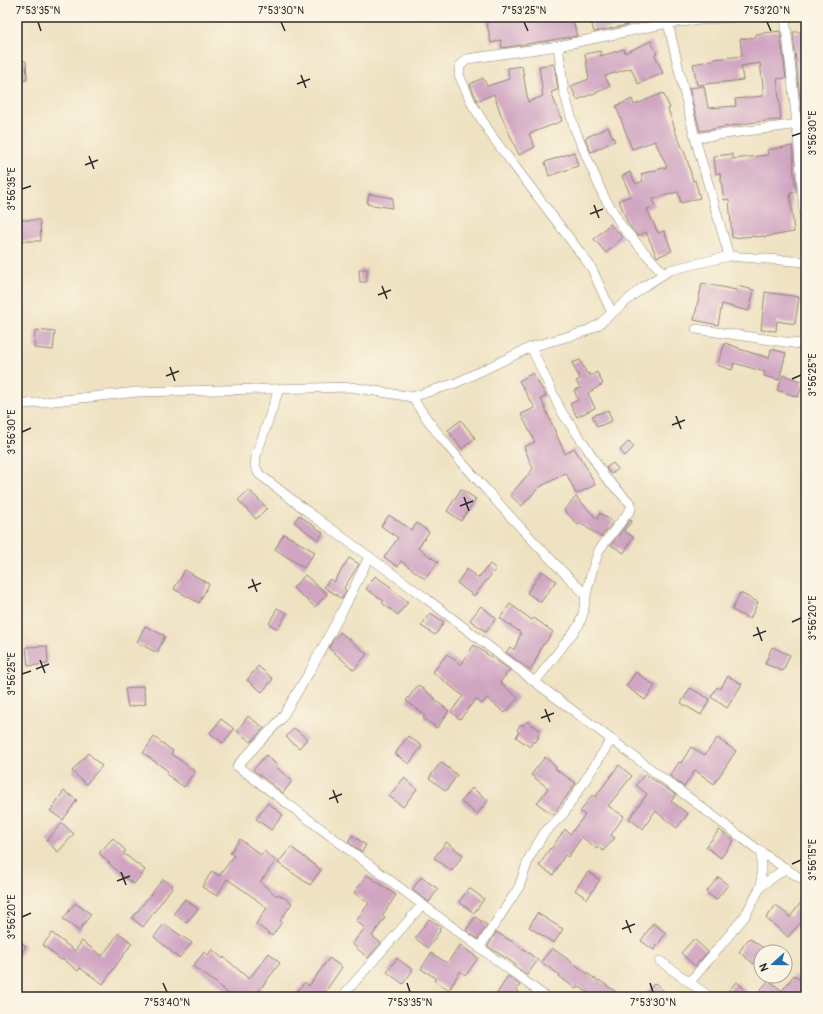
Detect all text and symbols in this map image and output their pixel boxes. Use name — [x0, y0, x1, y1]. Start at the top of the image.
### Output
text: 7°53'35"N — [16, 5, 60, 17]
text: 7°53'30"N — [258, 5, 304, 17]
text: 7°53'25"N — [502, 5, 546, 17]
text: 7°53'20"N — [744, 5, 790, 17]
text: 3°56'30"E — [807, 111, 819, 155]
text: 3°56'35"E — [6, 167, 18, 211]
text: 3°56'25"E — [807, 353, 819, 397]
text: 3°56'30"E — [6, 410, 18, 454]
text: 3°56'20"E — [807, 596, 819, 640]
text: 3°56'25"E — [6, 652, 18, 696]
text: 3°56'15"E — [807, 839, 819, 881]
text: 3°56'20"E — [6, 895, 18, 939]
north arrow — [753, 944, 793, 984]
text: N — [757, 961, 772, 973]
text: 7°53'40"N — [144, 997, 190, 1009]
text: 7°53'35"N — [388, 997, 432, 1009]
text: 7°53'30"N — [630, 997, 676, 1009]

